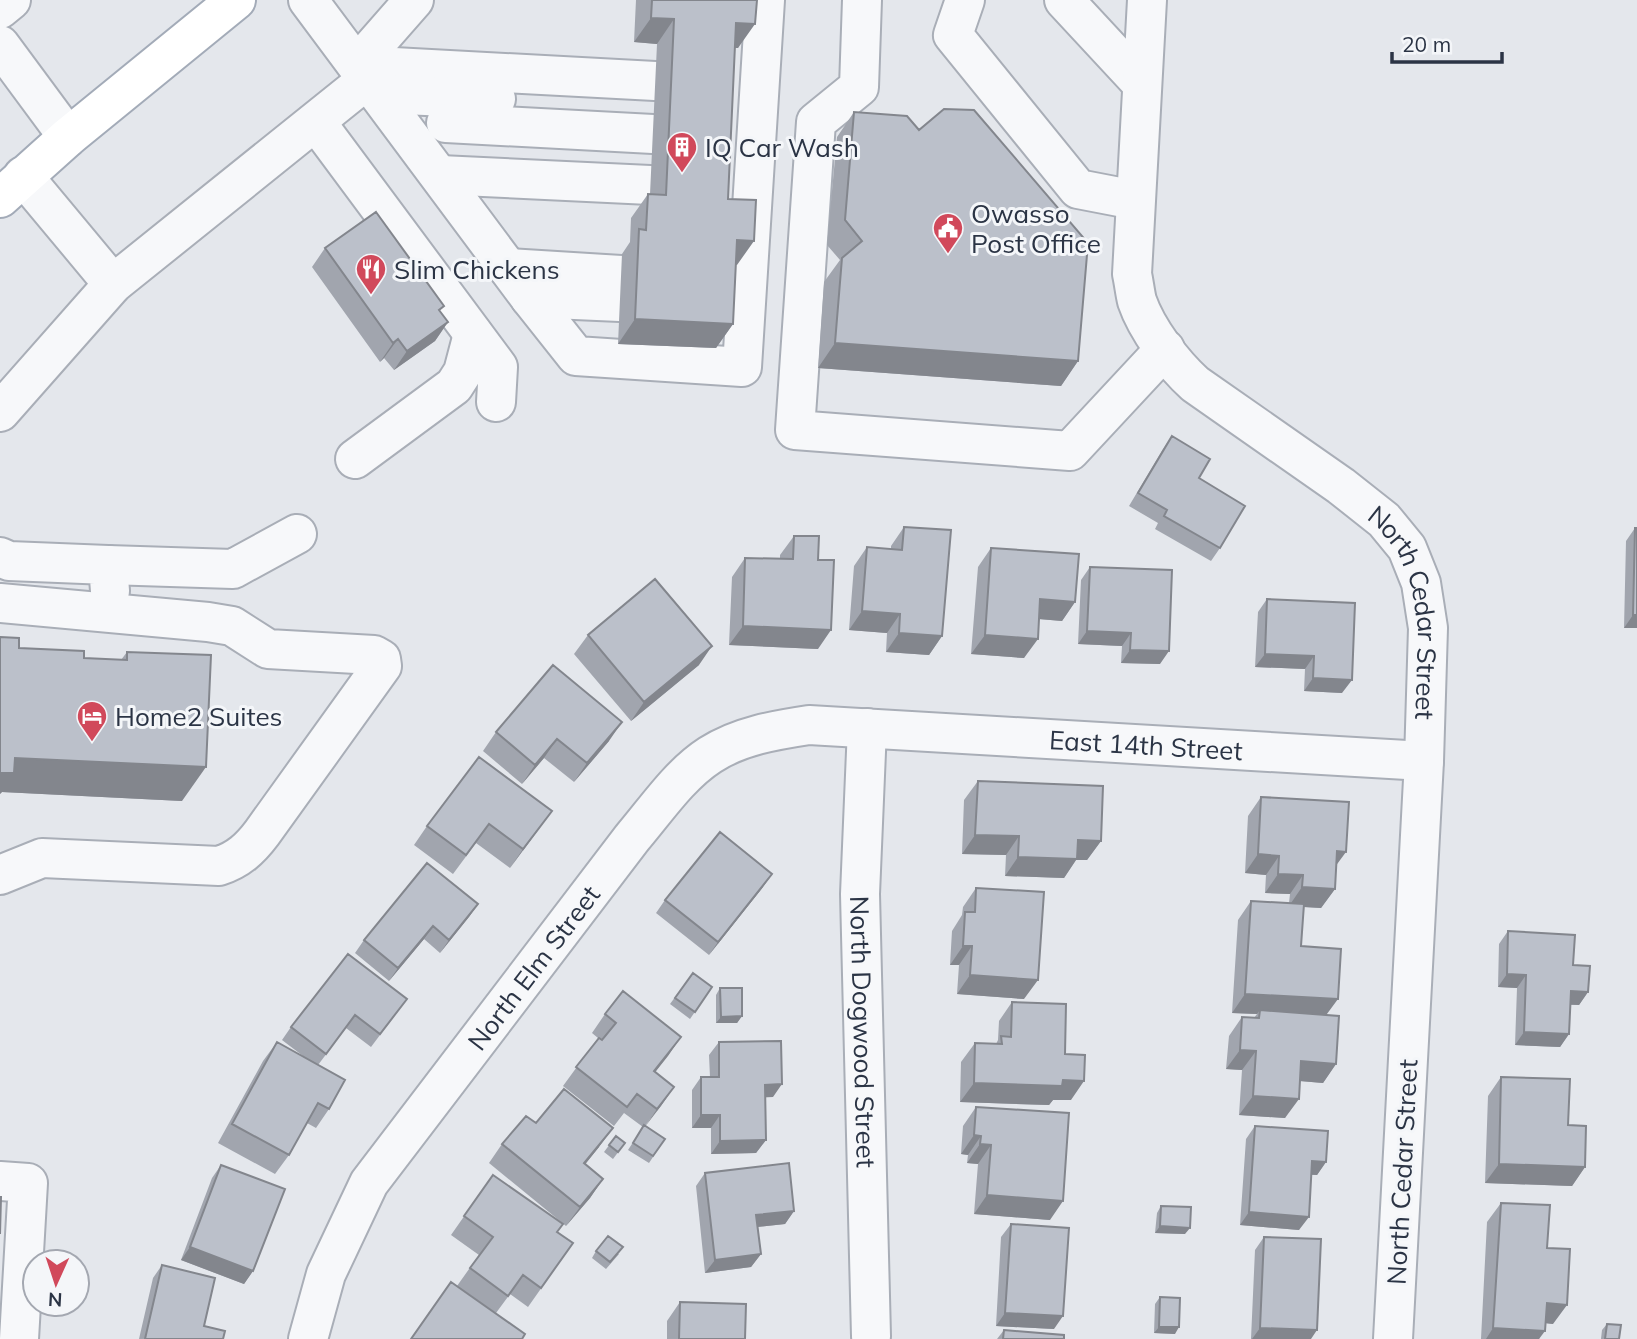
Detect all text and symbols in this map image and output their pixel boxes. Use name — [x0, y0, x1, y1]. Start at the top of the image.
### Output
scale bar — [1392, 21, 1502, 65]
text: 20 m — [1402, 31, 1451, 57]
building icon: IQ Car Wash — [665, 130, 699, 174]
place label: IQ Car Wash — [705, 131, 859, 164]
place label: Owasso Post Office — [971, 197, 1101, 260]
public building icon: Owasso Post Office — [931, 211, 965, 255]
restaurant icon: Slim Chickens — [354, 252, 388, 296]
place label: Slim Chickens — [394, 253, 560, 286]
street label: North Cedar Street — [1362, 498, 1445, 720]
hotel icon: Home2 Suites — [75, 699, 109, 743]
place label: Home2 Suites — [115, 700, 283, 733]
street label: East 14th Street — [1048, 723, 1244, 767]
street label: North Elm Street — [460, 879, 607, 1057]
street label: North Dogwood Street — [844, 895, 883, 1168]
street label: North Cedar Street — [1380, 1058, 1424, 1286]
north arrow — [21, 1248, 91, 1318]
text: N — [47, 1288, 63, 1312]

